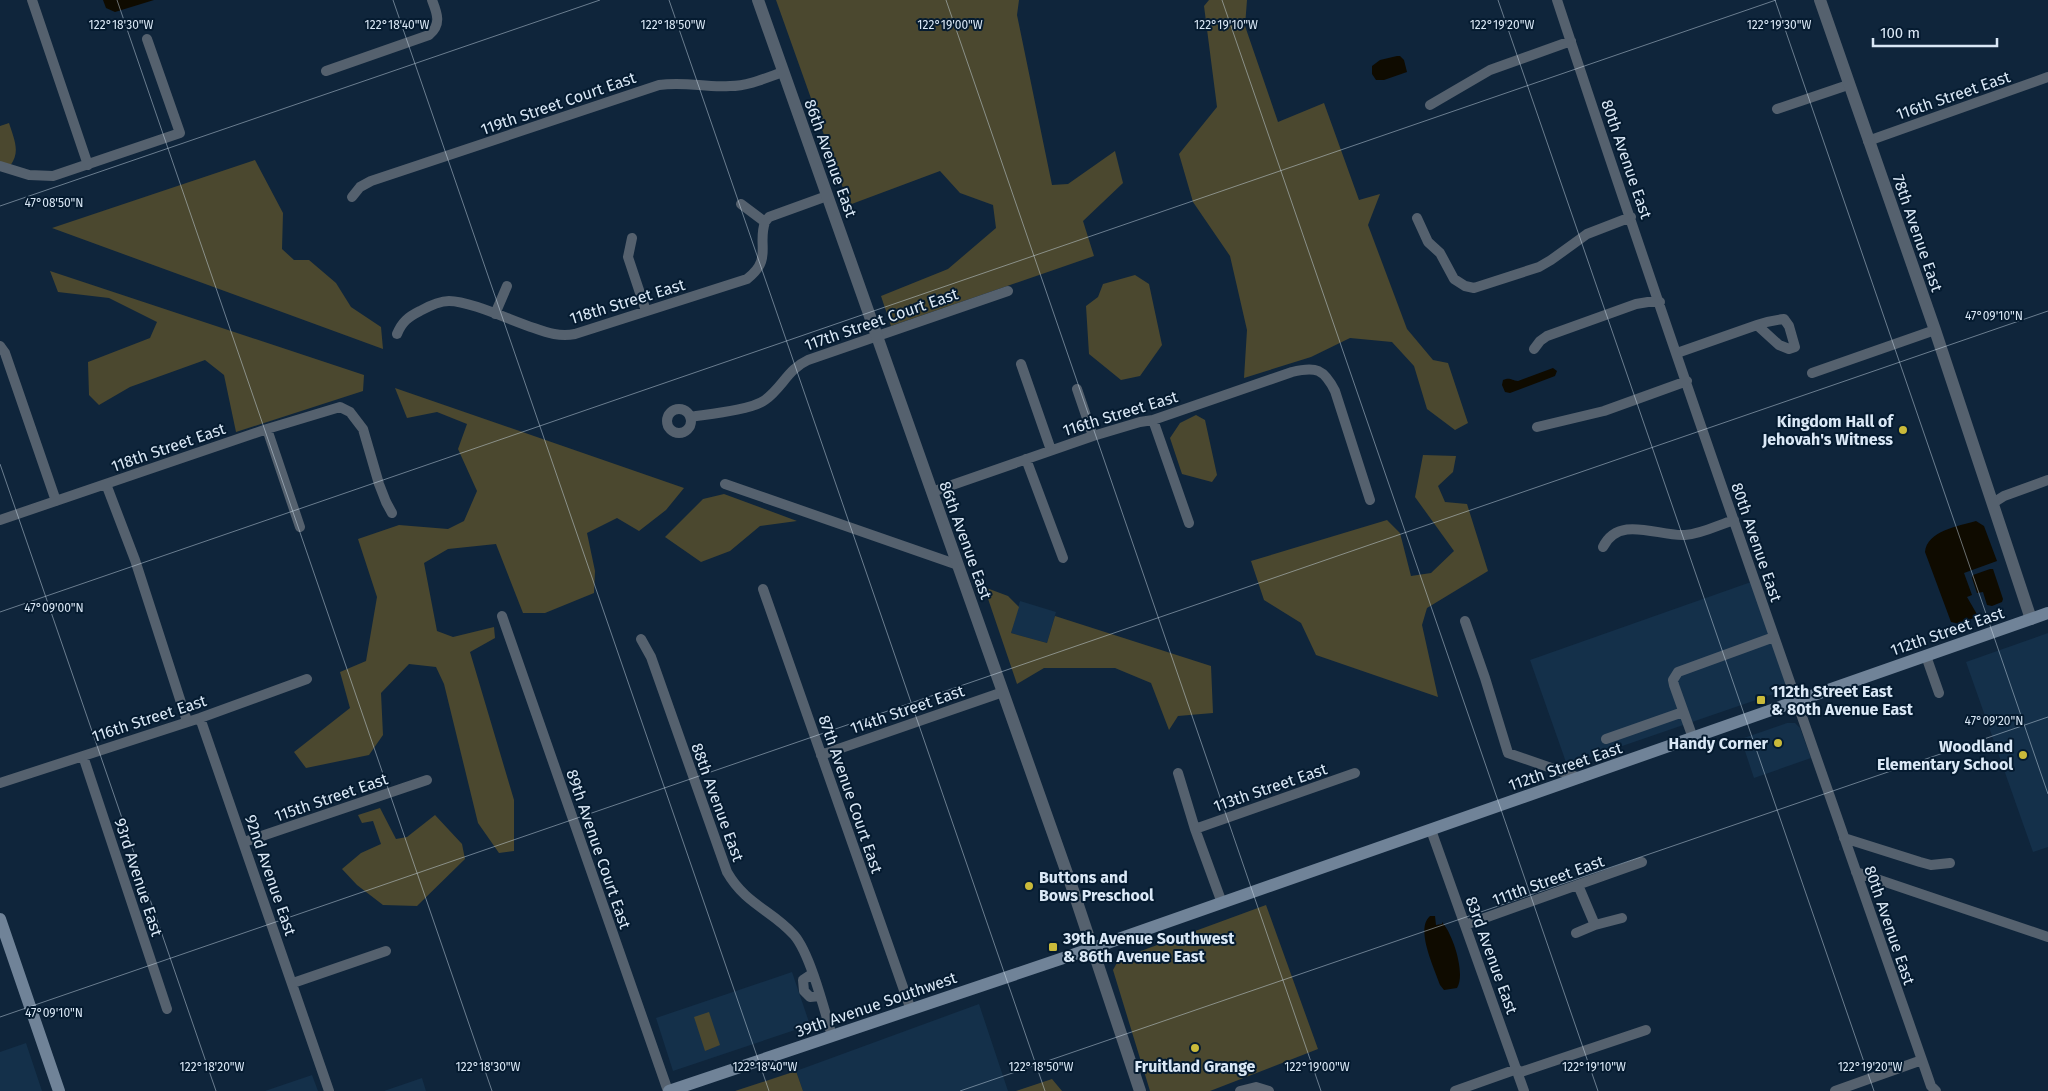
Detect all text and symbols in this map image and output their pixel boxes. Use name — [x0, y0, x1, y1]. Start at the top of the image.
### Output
scale bar — [1873, 15, 1997, 47]
text: 122°18'30"W — [89, 18, 154, 32]
text: 122°18'40"W — [365, 18, 429, 32]
text: 122°18'50"W — [641, 18, 706, 32]
text: 122°19'00"W — [917, 18, 983, 32]
text: 122°19'10"W — [1194, 18, 1258, 32]
text: 122°19'20"W — [1470, 18, 1534, 32]
text: 122°19'30"W — [1747, 18, 1811, 32]
text: 100 m — [1880, 24, 1920, 42]
street label: 116th Street East — [1894, 67, 2013, 124]
street label: 119th Street Court East — [478, 68, 638, 139]
street label: 86th Avenue East — [800, 97, 861, 220]
street label: 80th Avenue East — [1597, 97, 1656, 221]
street label: 78th Avenue East — [1889, 172, 1947, 294]
text: 47°08'50"N — [24, 196, 84, 210]
street label: 118th Street East — [567, 275, 687, 328]
street label: 117th Street Court East — [802, 284, 961, 355]
text: 47°09'10"N — [1965, 309, 2023, 323]
street label: 116th Street East — [1060, 387, 1180, 440]
place label: Kingdom Hall of Jehovah's Witness — [1761, 412, 1894, 449]
street label: 118th Street East — [109, 419, 228, 476]
marker: Kingdom Hall of Jehovah's Witness — [1897, 424, 1909, 436]
street label: 86th Avenue East — [935, 479, 996, 602]
street label: 80th Avenue East — [1727, 480, 1786, 604]
text: 47°09'00"N — [24, 601, 84, 615]
street label: 112th Street East — [1888, 603, 2007, 660]
street label: 114th Street East — [848, 681, 967, 738]
place label: 112th Street East & 80th Avenue East — [1771, 682, 1914, 719]
street label: 116th Street East — [89, 691, 209, 746]
marker: 112th Street East & 80th Avenue East — [1755, 694, 1767, 706]
street label: 87th Avenue Court East — [815, 713, 887, 876]
text: 47°09'20"N — [1965, 714, 2023, 728]
place label: Handy Corner — [1669, 734, 1769, 753]
marker: Handy Corner — [1772, 737, 1784, 749]
place label: Woodland Elementary School — [1877, 737, 2013, 774]
street label: 112th Street East — [1506, 738, 1625, 795]
street label: 88th Avenue East — [687, 740, 748, 864]
marker: Woodland Elementary School — [2017, 749, 2029, 761]
street label: 113th Street East — [1211, 759, 1330, 816]
street label: 89th Avenue Court East — [562, 767, 635, 932]
street label: 115th Street East — [272, 769, 391, 826]
street label: 92nd Avenue East — [241, 812, 300, 938]
street label: 93rd Avenue East — [110, 816, 167, 939]
street label: 111th Street East — [1490, 851, 1607, 909]
street label: 80th Avenue East — [1860, 863, 1919, 987]
place label: Buttons and Bows Preschool — [1039, 868, 1154, 905]
marker: Buttons and Bows Preschool — [1023, 880, 1035, 892]
street label: 83rd Avenue East — [1461, 894, 1522, 1017]
place label: 39th Avenue Southwest & 86th Avenue East — [1062, 929, 1235, 966]
marker: 39th Avenue Southwest & 86th Avenue East — [1047, 941, 1059, 953]
street label: 39th Avenue Southwest — [793, 968, 959, 1041]
text: 47°09'10"N — [25, 1006, 83, 1020]
marker: Fruitland Grange — [1189, 1042, 1201, 1054]
place label: Fruitland Grange — [1135, 1057, 1256, 1076]
text: 122°18'20"W — [180, 1060, 244, 1074]
text: 122°18'30"W — [456, 1060, 521, 1074]
text: 122°18'40"W — [733, 1060, 797, 1074]
text: 122°18'50"W — [1009, 1060, 1074, 1074]
text: 122°19'00"W — [1284, 1060, 1350, 1074]
text: 122°19'10"W — [1562, 1060, 1626, 1074]
text: 122°19'20"W — [1838, 1060, 1902, 1074]

